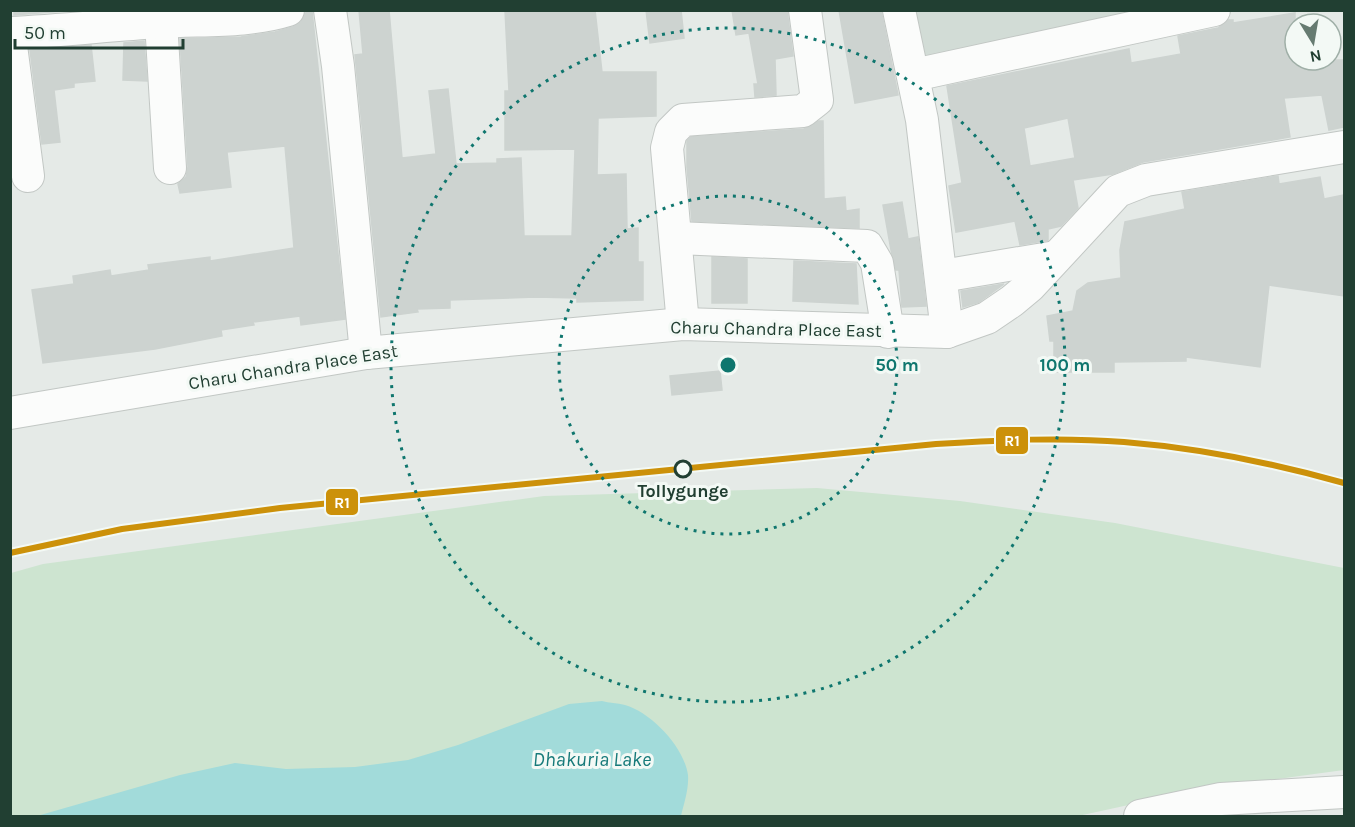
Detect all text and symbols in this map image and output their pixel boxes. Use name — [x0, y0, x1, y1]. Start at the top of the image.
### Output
scale bar — [15, 12, 183, 50]
north arrow — [1283, 12, 1343, 72]
text: 50 m — [24, 22, 66, 44]
text: N — [1308, 46, 1323, 67]
street label: Charu Chandra Place East — [670, 316, 882, 342]
street label: Charu Chandra Place East — [187, 340, 399, 394]
text: 50 m — [875, 354, 919, 376]
text: 100 m — [1040, 354, 1090, 376]
centre of rings — [718, 355, 738, 375]
line badge: R1 — [995, 426, 1029, 455]
text: R1 — [1004, 431, 1020, 450]
marker: Tollygunge — [674, 460, 692, 478]
place label: Tollygunge — [637, 480, 729, 502]
line badge: R1 — [325, 488, 359, 516]
text: R1 — [334, 493, 350, 512]
water label: Dhakuria Lake — [533, 748, 651, 771]

